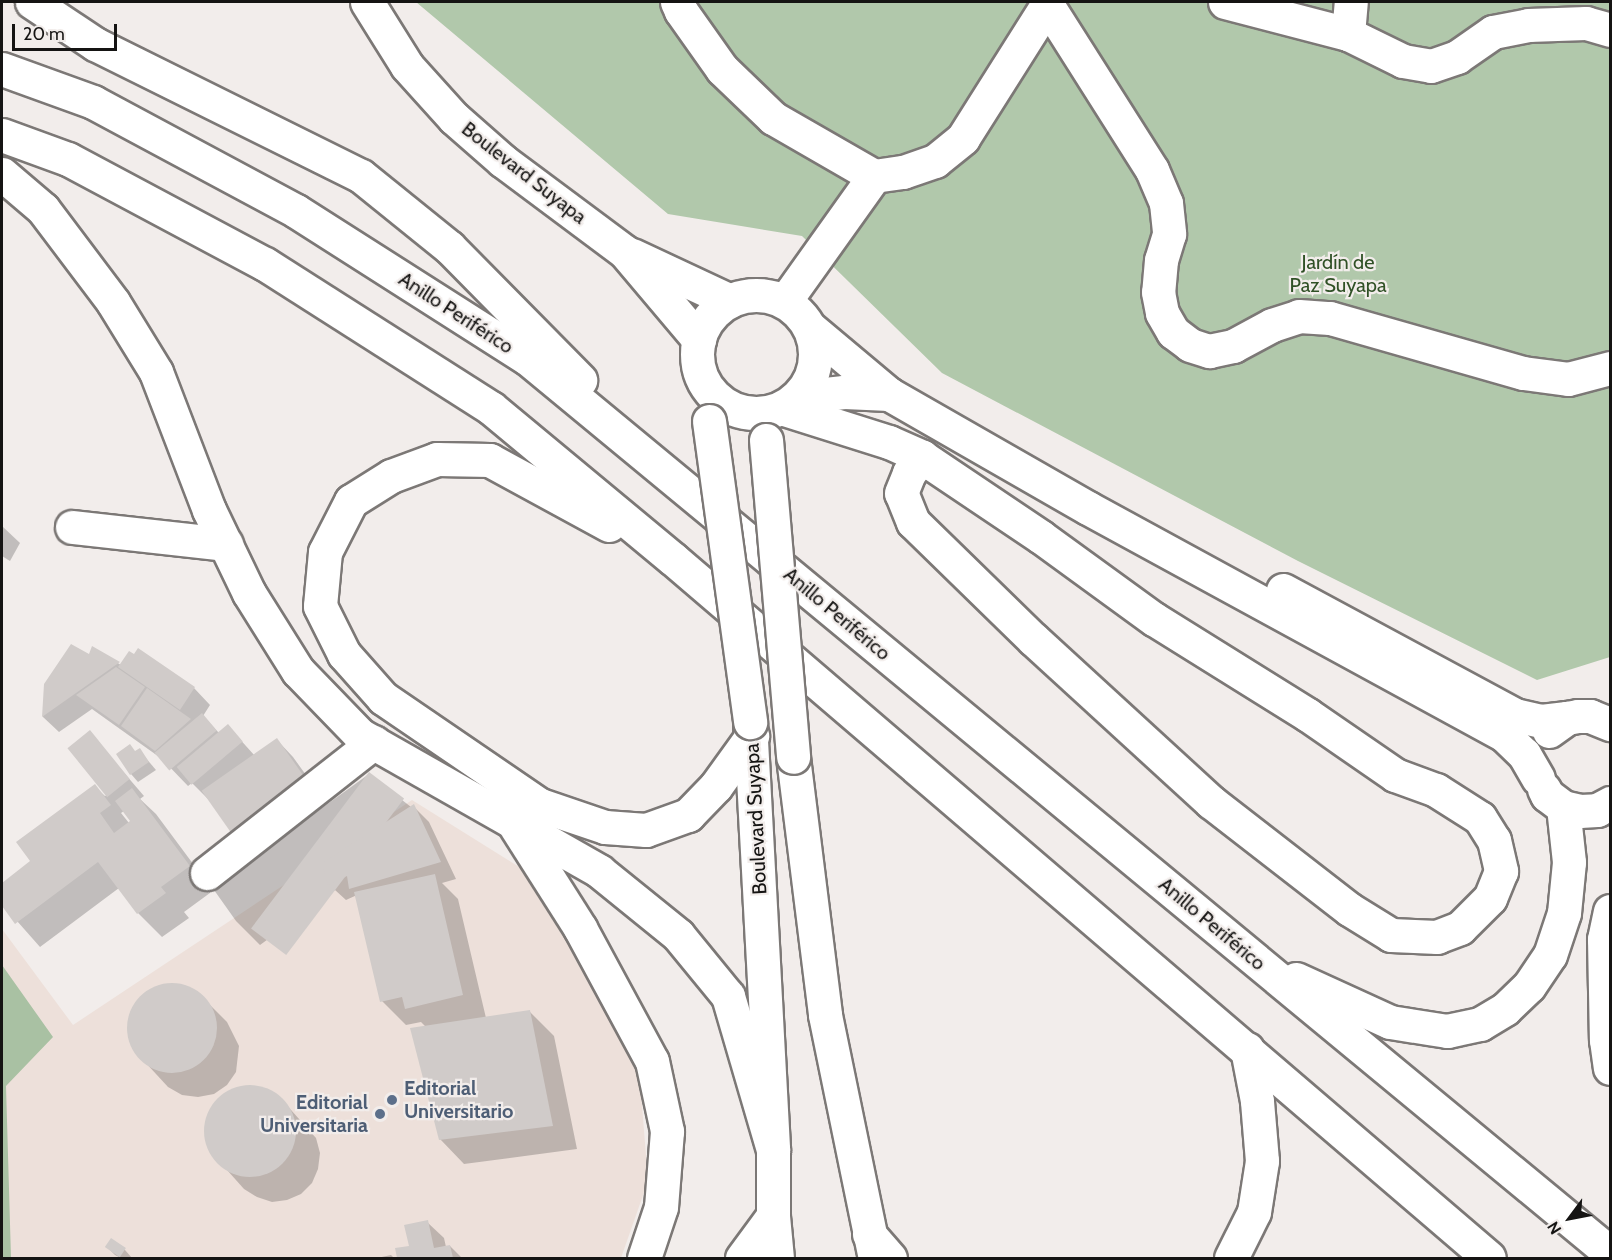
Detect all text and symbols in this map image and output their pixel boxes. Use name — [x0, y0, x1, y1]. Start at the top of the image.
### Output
scale bar — [15, 12, 120, 50]
text: 20 m — [23, 23, 65, 45]
street label: Boulevard Suyapa — [457, 117, 591, 229]
park label: Jardín de Paz Suyapa — [1289, 250, 1387, 297]
street label: Anillo Periférico — [394, 267, 518, 359]
street label: Anillo Periférico — [779, 562, 895, 666]
street label: Boulevard Suyapa — [740, 743, 772, 895]
street label: Anillo Periférico — [1154, 872, 1270, 976]
place label: Editorial Universitario — [404, 1076, 513, 1123]
place label: Editorial Universitaria — [260, 1090, 368, 1137]
marker: Editorial Universitario — [385, 1093, 399, 1107]
marker: Editorial Universitaria — [373, 1107, 387, 1121]
north arrow — [1540, 1188, 1600, 1248]
text: N — [1543, 1218, 1565, 1238]

